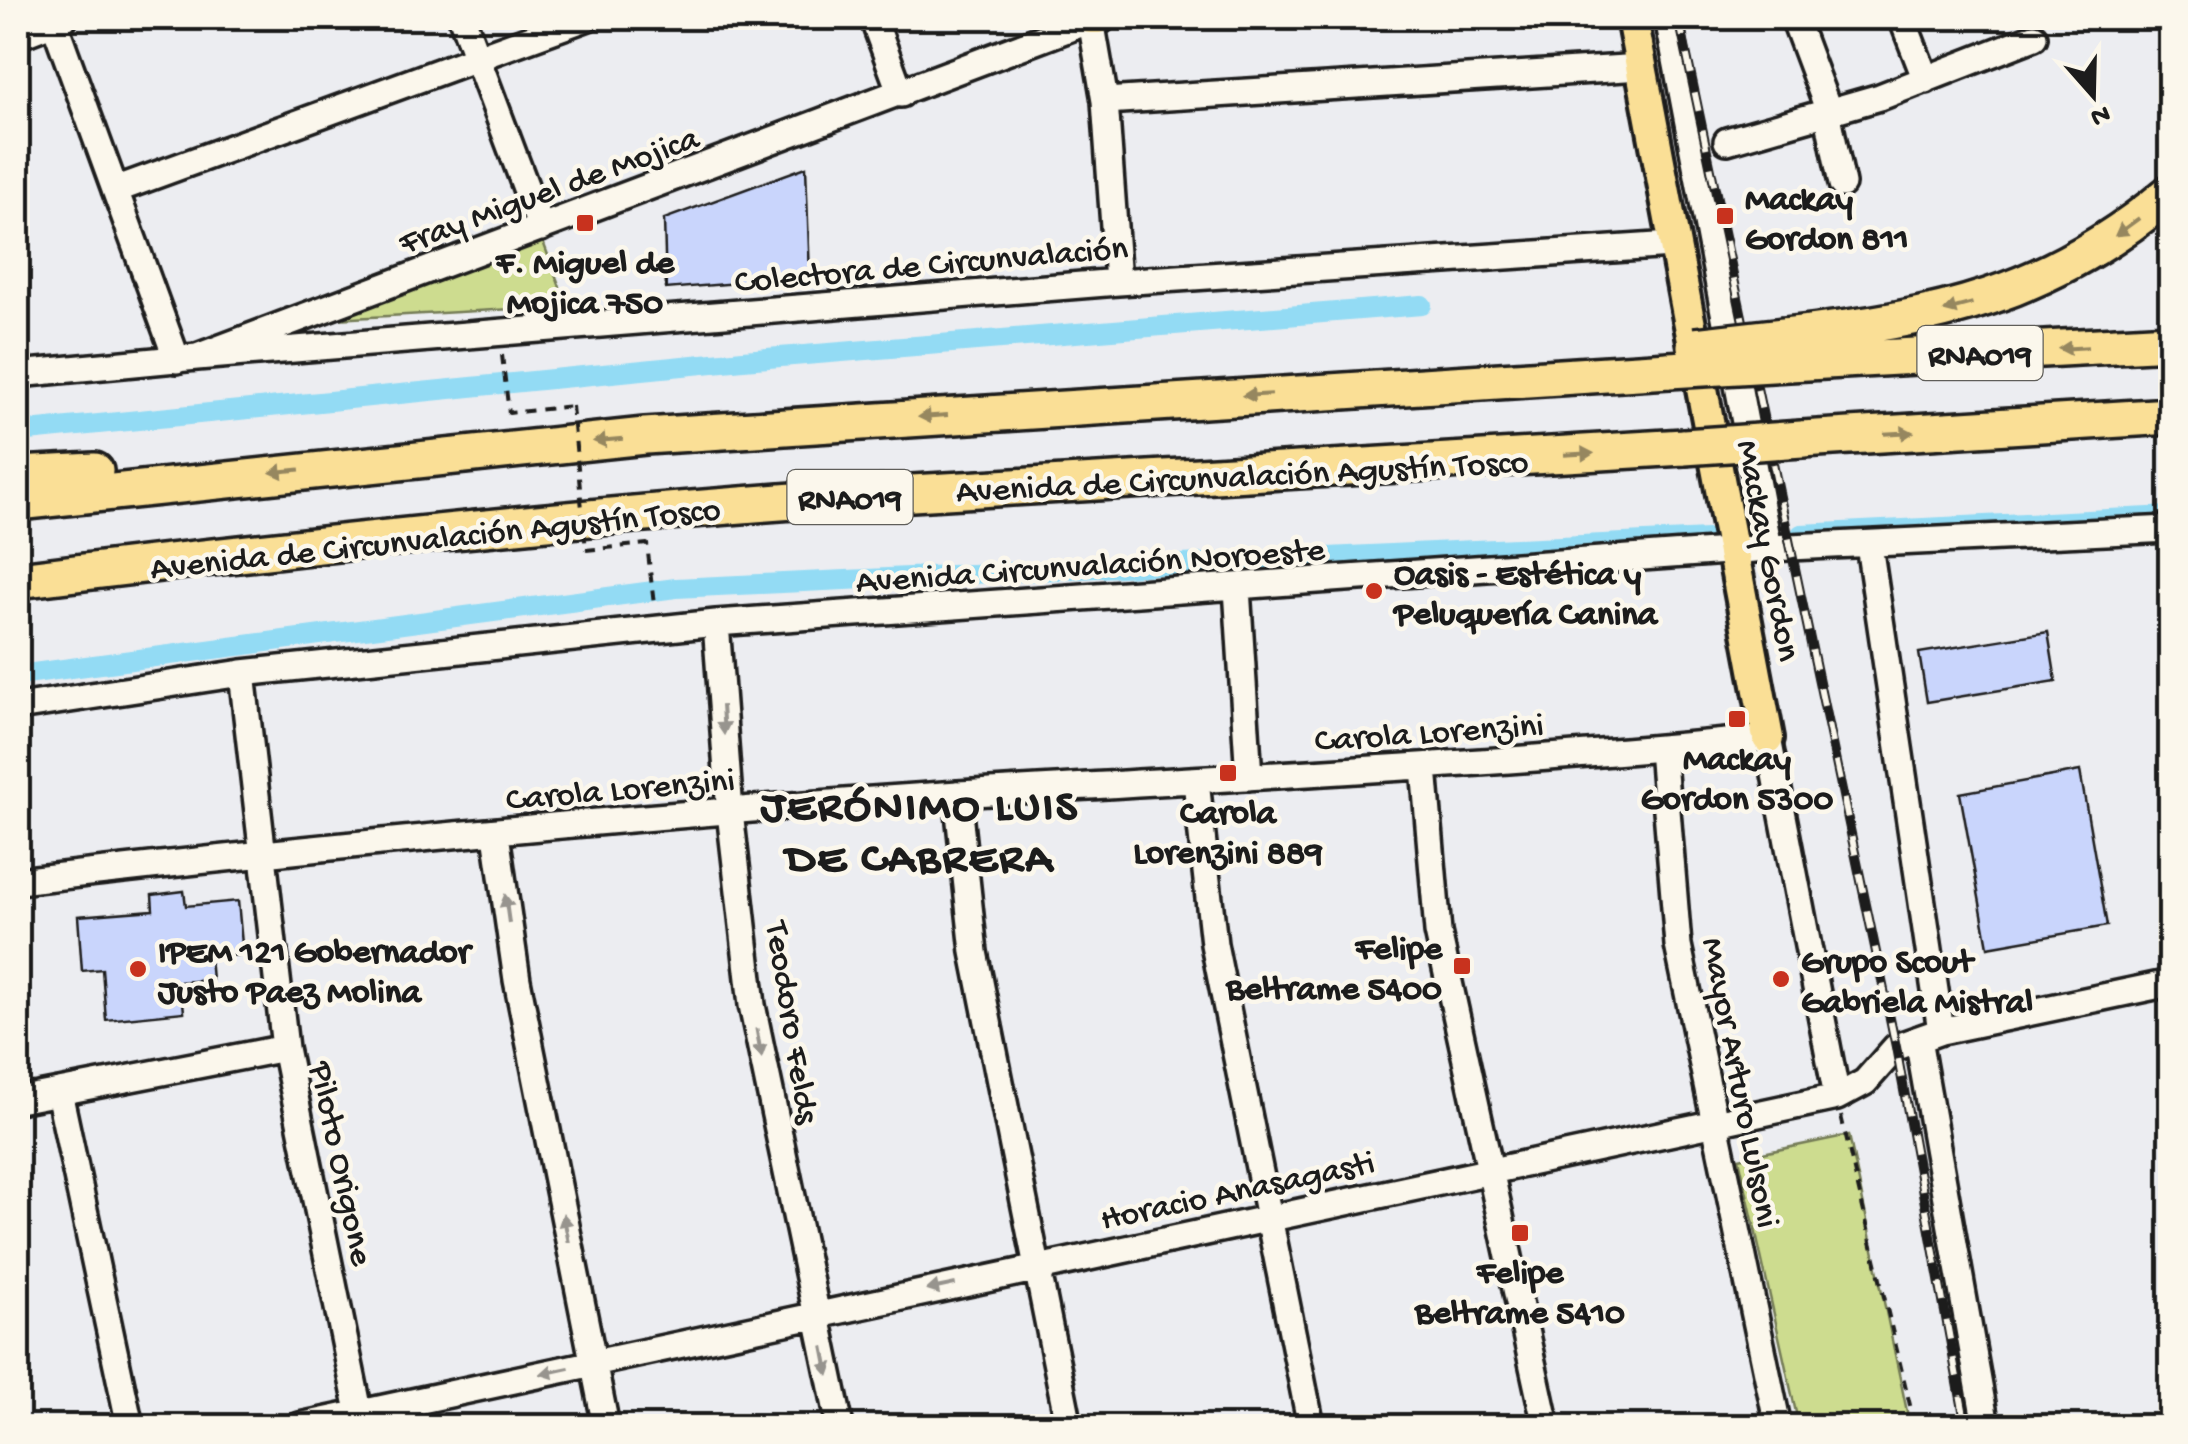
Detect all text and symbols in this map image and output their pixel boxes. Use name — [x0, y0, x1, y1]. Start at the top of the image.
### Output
north arrow — [2043, 45, 2143, 145]
text: N — [2086, 96, 2114, 133]
street label: Fray Miguel de Mojica — [393, 119, 707, 267]
place label: Mackay Gordon 811 — [1745, 181, 1909, 262]
marker: Mackay Gordon 811 — [1714, 205, 1736, 227]
marker: F. Miguel de Mojica 750 — [574, 212, 596, 234]
one-way arrow — [2114, 217, 2140, 236]
street label: Colectora de Circunvalación — [733, 230, 1130, 305]
place label: F. Miguel de Mojica 750 — [495, 245, 675, 326]
one-way arrow — [1942, 299, 1973, 315]
road number: RNA019 — [1918, 326, 2042, 380]
one-way arrow — [2057, 340, 2089, 356]
one-way arrow — [1240, 387, 1272, 403]
one-way arrow — [916, 408, 948, 424]
one-way arrow — [1884, 425, 1916, 441]
one-way arrow — [592, 432, 624, 448]
street label: Mackay Gordon — [1724, 437, 1807, 665]
street label: Avenida de Circunvalación Agustín Tosco — [955, 444, 1530, 515]
one-way arrow — [1564, 446, 1596, 462]
one-way arrow — [269, 464, 300, 480]
road number: RNA019 — [788, 470, 912, 524]
street label: Avenida de Circunvalación Agustín Tosco — [148, 491, 723, 592]
street label: Avenida Circunvalación Noroeste — [855, 532, 1327, 605]
place label: Oasis - Estética y Peluquería Canina — [1392, 556, 1659, 637]
marker: Oasis - Estética y Peluquería Canina — [1363, 580, 1385, 602]
one-way arrow — [716, 705, 732, 737]
street label: Carola Lorenzini — [1313, 707, 1545, 764]
marker: Mackay Gordon 5300 — [1726, 708, 1748, 730]
place label: Mackay Gordon 5300 — [1641, 741, 1833, 822]
street label: Carola Lorenzini — [504, 762, 737, 823]
marker: Carola Lorenzini 889 — [1217, 762, 1239, 784]
district label: JERÓNIMO LUIS DE CABRERA — [760, 783, 1079, 888]
place label: Carola Lorenzini 889 — [1133, 795, 1323, 876]
one-way arrow — [498, 892, 514, 924]
street label: Teodoro Felds — [753, 917, 826, 1128]
place label: Felipe Beltrame 5400 — [1225, 931, 1443, 1012]
place label: IPEM 121 Gobernador Justo Paez Molina — [157, 934, 474, 1015]
street label: Mayor Arturo Lulsoni — [1689, 935, 1786, 1232]
place label: Grupo Scout Gabriela Mistral — [1801, 944, 2033, 1025]
marker: Felipe Beltrame 5400 — [1451, 955, 1473, 977]
marker: IPEM 121 Gobernador Justo Paez Molina — [127, 958, 149, 980]
marker: Grupo Scout Gabriela Mistral — [1770, 968, 1792, 990]
one-way arrow — [752, 1028, 767, 1059]
street label: Piloto Origone — [297, 1057, 380, 1271]
street label: Horacio Anasagasti — [1097, 1144, 1379, 1242]
one-way arrow — [557, 1212, 573, 1243]
marker: Felipe Beltrame 5410 — [1509, 1222, 1531, 1244]
place label: Felipe Beltrame 5410 — [1414, 1255, 1625, 1336]
one-way arrow — [925, 1280, 956, 1295]
one-way arrow — [819, 1346, 835, 1377]
one-way arrow — [539, 1364, 570, 1379]

